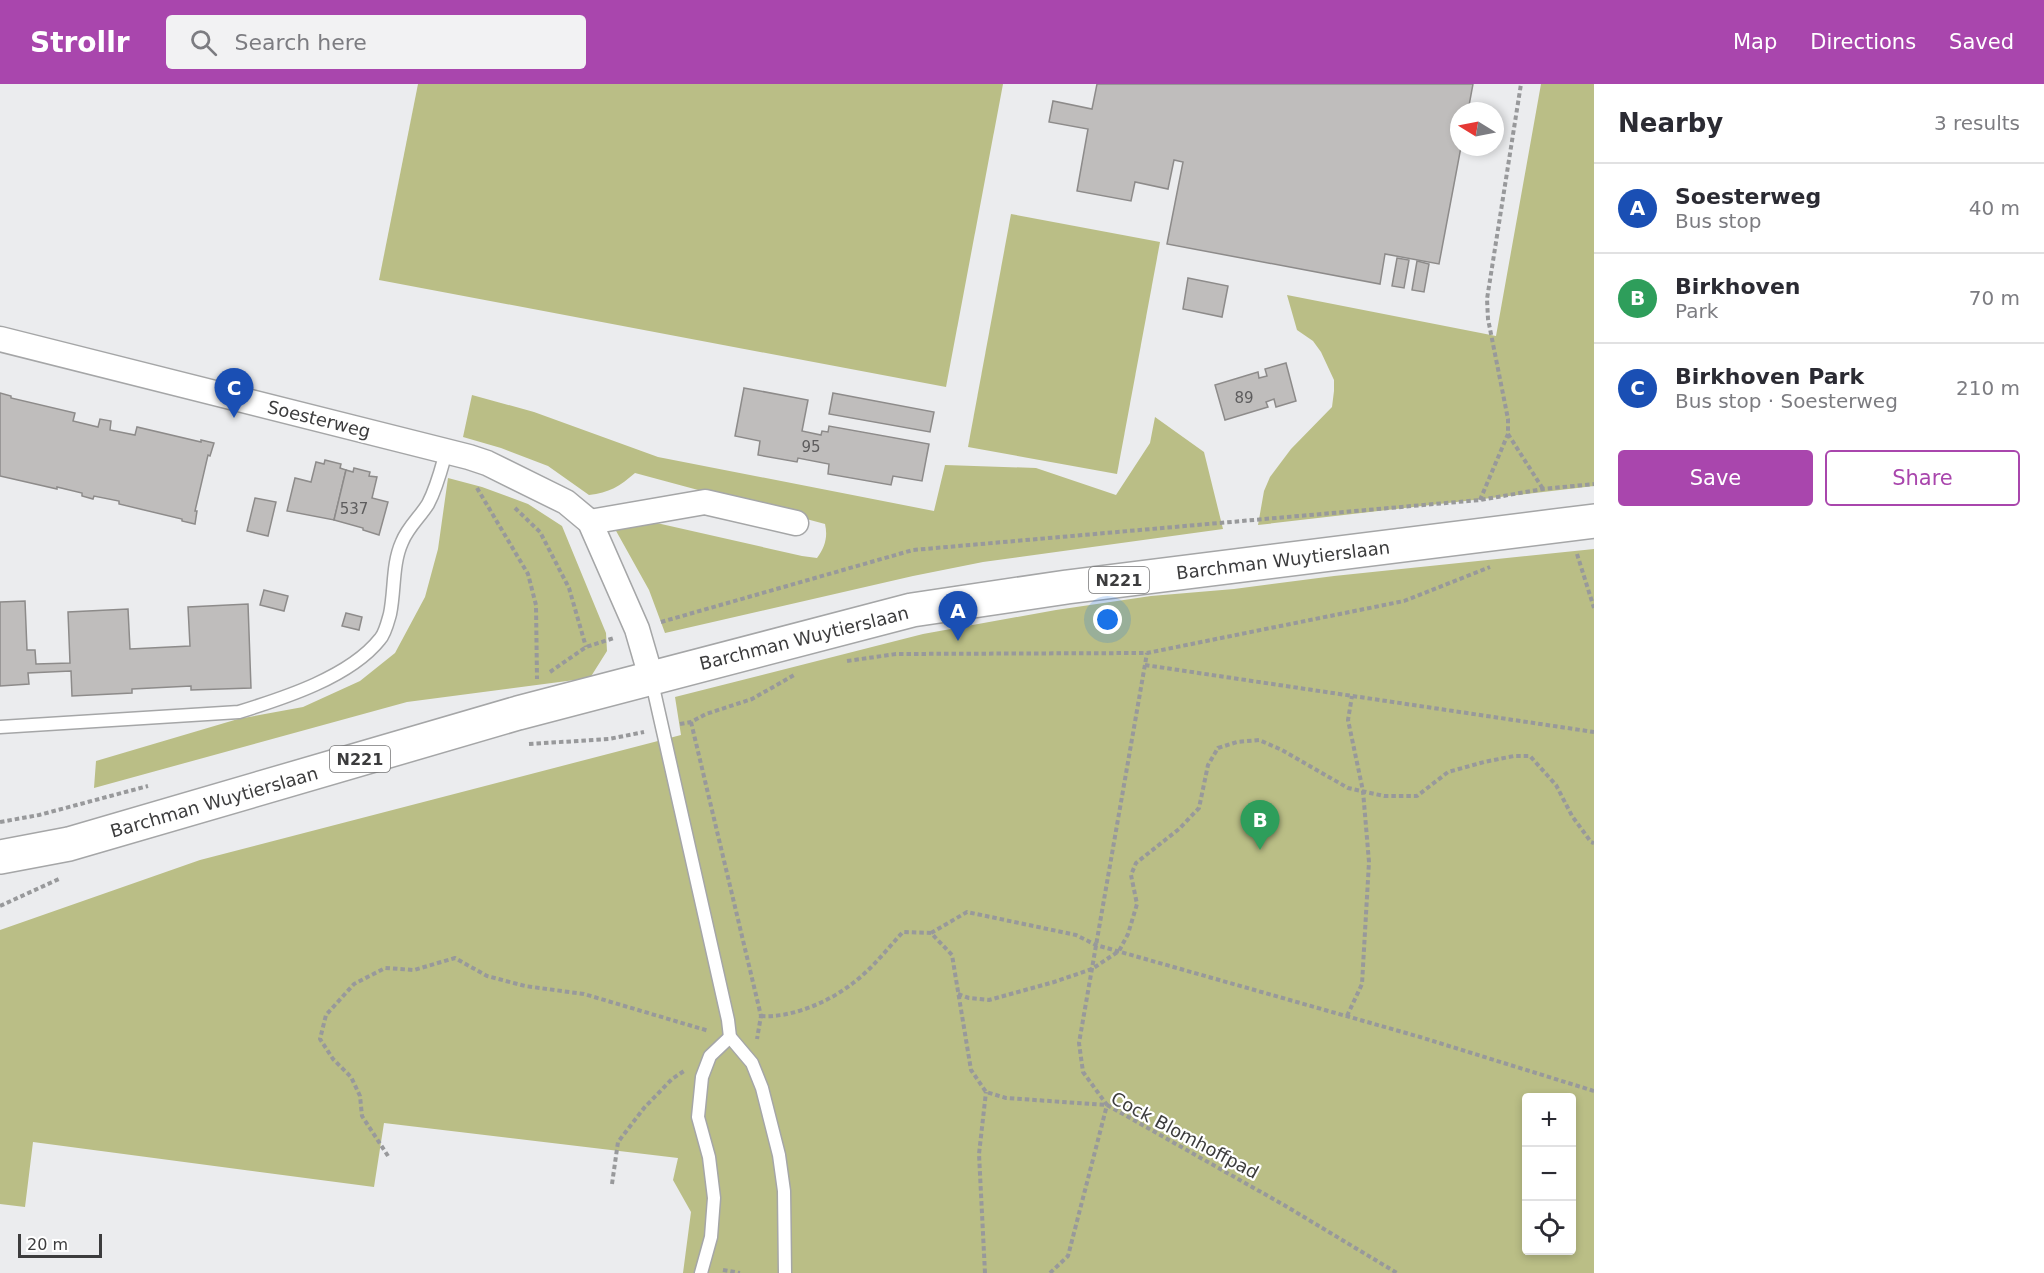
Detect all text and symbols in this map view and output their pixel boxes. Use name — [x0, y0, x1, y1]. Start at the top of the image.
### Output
search box — [166, 15, 586, 69]
text: Strollr — [30, 26, 130, 59]
icon: search — [187, 26, 220, 59]
text: Search here — [235, 30, 367, 55]
text: Map — [1733, 30, 1777, 54]
text: Directions — [1810, 30, 1916, 54]
text: Saved — [1949, 30, 2014, 54]
north arrow — [1450, 102, 1504, 156]
text: Nearby — [1618, 108, 1723, 138]
text: 3 results — [1934, 111, 2020, 135]
text: Soesterweg — [1675, 184, 1821, 209]
text: A — [1630, 196, 1645, 220]
text: 40 m — [1969, 196, 2020, 220]
text: Bus stop — [1675, 209, 1761, 233]
text: Birkhoven — [1675, 274, 1801, 299]
text: B — [1630, 286, 1645, 310]
text: 70 m — [1969, 286, 2020, 310]
text: Park — [1675, 299, 1718, 323]
text: Birkhoven Park — [1675, 364, 1864, 389]
pin: C — [214, 368, 254, 418]
text: C — [1630, 376, 1645, 400]
text: 210 m — [1956, 376, 2020, 400]
house number: 89 — [1234, 389, 1254, 407]
text: Bus stop · Soesterweg — [1675, 389, 1898, 413]
street label: Soesterweg — [265, 396, 373, 442]
house number: 95 — [801, 438, 821, 456]
button: Save — [1618, 450, 1813, 506]
button: Share — [1825, 450, 2020, 506]
house number: 537 — [340, 500, 368, 518]
street label: Barchman Wuytierslaan — [1175, 536, 1391, 584]
road number: N221 — [1089, 567, 1149, 593]
pin: A — [938, 592, 978, 641]
street label: Barchman Wuytierslaan — [697, 602, 911, 674]
your location — [1093, 605, 1122, 634]
road number: N221 — [330, 746, 390, 772]
street label: Barchman Wuytierslaan — [108, 762, 320, 842]
pin: B — [1240, 800, 1280, 850]
street label: Cock Blomhoffpad — [1108, 1087, 1262, 1183]
map controls — [1522, 1093, 1576, 1255]
button: + — [1522, 1093, 1576, 1147]
button: − — [1522, 1147, 1576, 1201]
button: locate — [1522, 1201, 1576, 1255]
scale bar — [18, 1231, 102, 1258]
text: 20 m — [27, 1235, 68, 1254]

